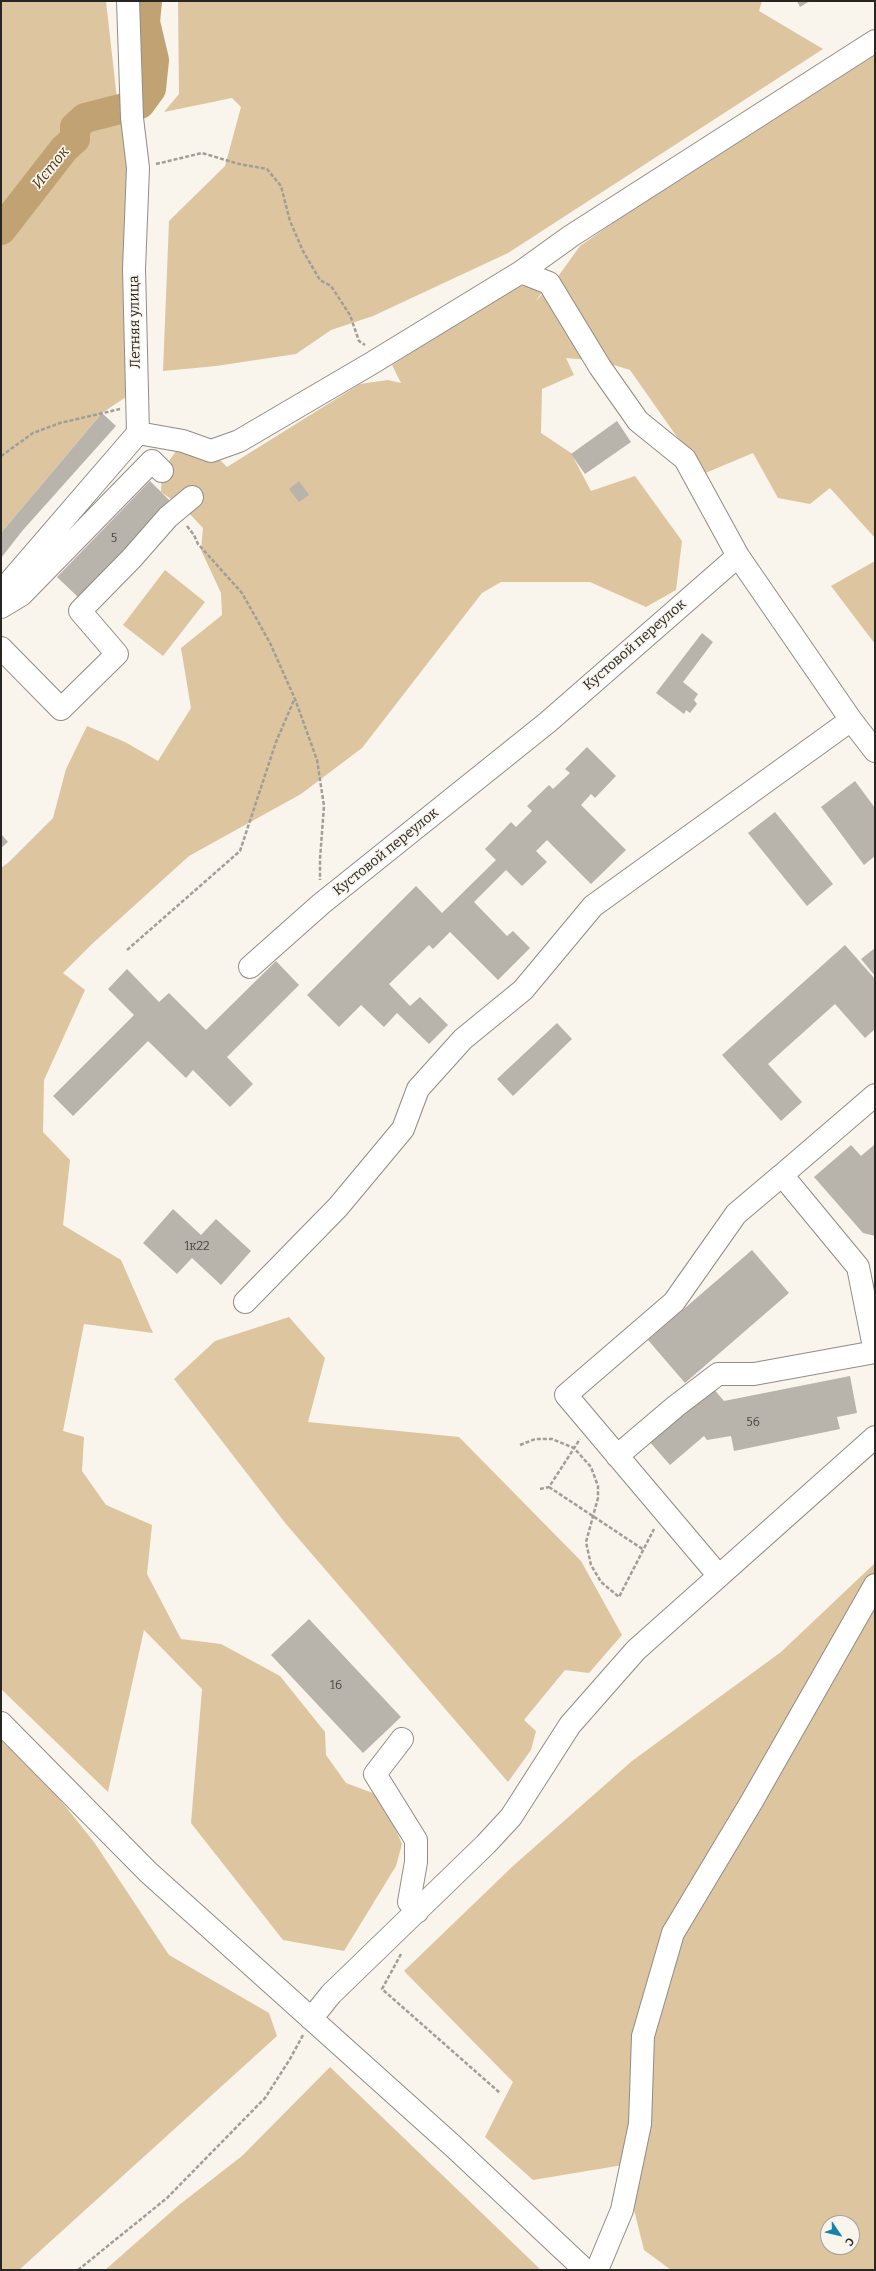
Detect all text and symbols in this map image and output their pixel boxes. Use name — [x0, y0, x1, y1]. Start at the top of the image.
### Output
water label: Исток — [29, 143, 73, 193]
street label: Летняя улица — [126, 275, 144, 369]
house number: 5 — [111, 532, 117, 546]
street label: Кустовой переулок — [580, 596, 690, 694]
street label: Кустовой переулок — [330, 804, 442, 900]
house number: 1к22 — [185, 1240, 209, 1254]
house number: 56 — [746, 1416, 760, 1430]
house number: 16 — [330, 1679, 342, 1693]
north arrow — [820, 2215, 860, 2255]
text: С — [842, 2235, 857, 2248]

